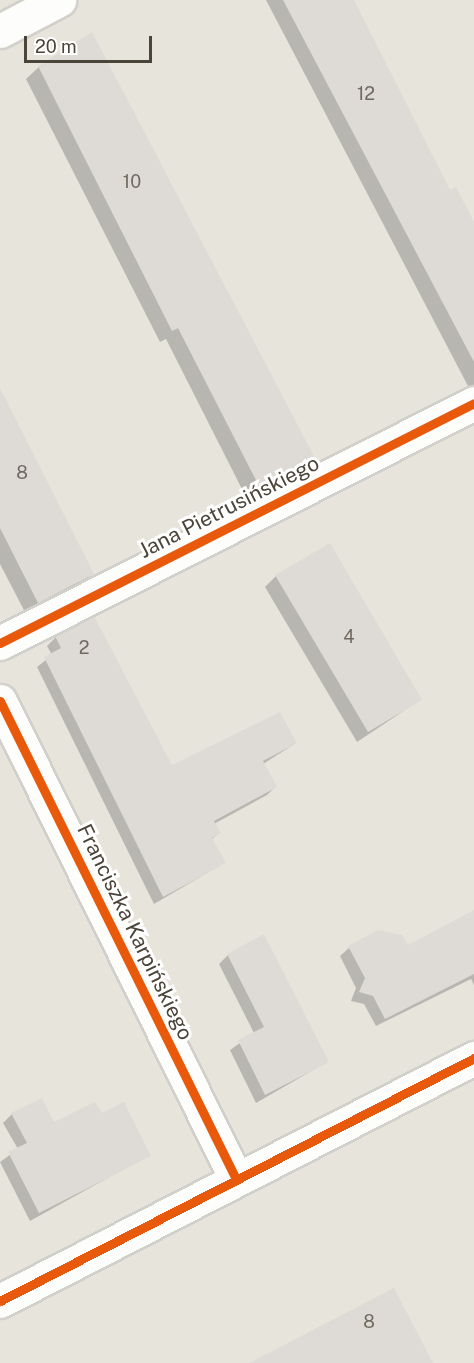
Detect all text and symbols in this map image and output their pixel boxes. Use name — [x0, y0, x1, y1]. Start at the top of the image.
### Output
scale bar — [27, 24, 154, 62]
text: 20 m — [35, 36, 77, 57]
house number: 12 — [357, 83, 375, 105]
house number: 10 — [123, 171, 141, 193]
street label: Jana Pietrusińskiego — [135, 451, 323, 563]
house number: 8 — [16, 462, 28, 484]
house number: 4 — [343, 626, 355, 648]
house number: 2 — [79, 637, 89, 659]
street label: Franciszka Karpińskiego — [72, 820, 198, 1044]
house number: 8 — [363, 1311, 375, 1333]

